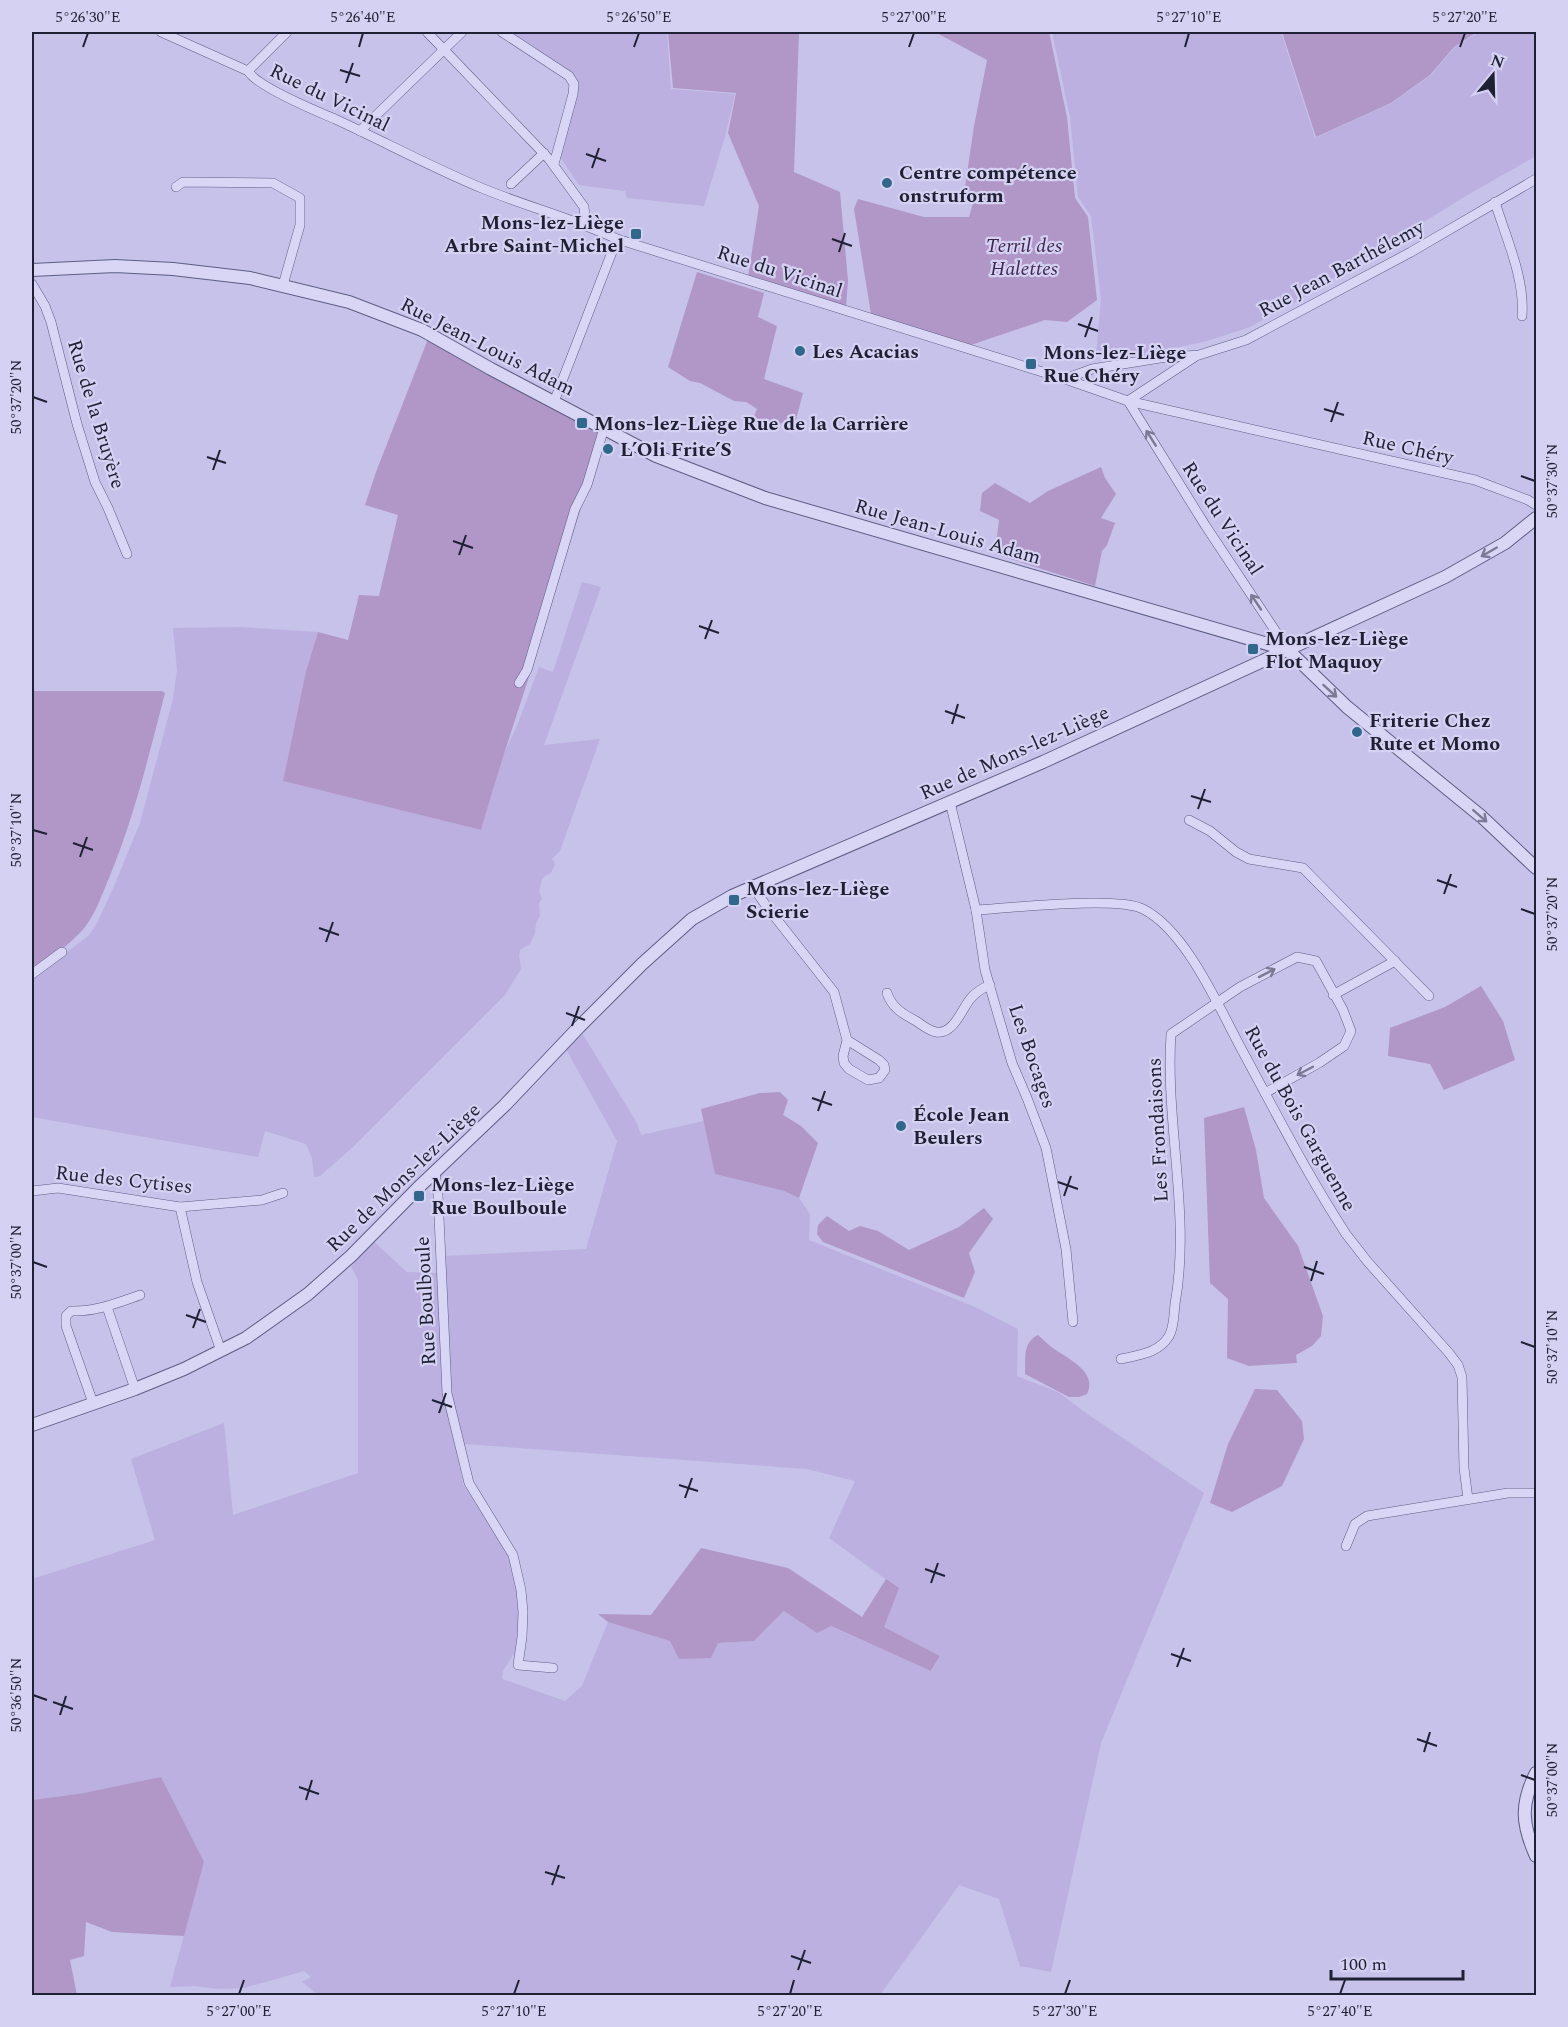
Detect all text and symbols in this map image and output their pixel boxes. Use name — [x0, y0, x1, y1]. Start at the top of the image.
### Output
text: 5°26'30"E — [55, 6, 121, 29]
text: 5°26'40"E — [330, 6, 396, 29]
text: 5°26'50"E — [606, 6, 672, 29]
text: 5°27'00"E — [881, 6, 947, 29]
text: 5°27'10"E — [1156, 6, 1222, 29]
text: 5°27'20"E — [1432, 6, 1498, 29]
north arrow — [1463, 45, 1523, 105]
text: N — [1487, 48, 1508, 75]
street label: Rue du Vicinal — [264, 56, 395, 140]
place label: Centre compétence onstruform — [899, 158, 1077, 211]
marker: Centre compétence onstruform — [880, 176, 894, 190]
place label: Mons-lez-Liège Arbre Saint-Michel — [444, 208, 624, 261]
street label: Rue Jean Barthélemy — [1253, 212, 1431, 325]
marker: Mons-lez-Liège Arbre Saint-Michel — [629, 227, 643, 241]
park label: Terril des Halettes — [986, 231, 1062, 284]
street label: Rue du Vicinal — [713, 238, 846, 306]
street label: Rue Jean-Louis Adam — [395, 290, 580, 404]
street label: Rue de la Bruyère — [59, 336, 133, 493]
place label: Les Acacias — [812, 337, 919, 367]
place label: Mons-lez-Liège Rue Chéry — [1043, 338, 1186, 391]
marker: Les Acacias — [793, 344, 807, 358]
marker: Mons-lez-Liège Rue Chéry — [1024, 357, 1038, 371]
text: 50°37'20"N — [5, 359, 28, 435]
place label: Mons-lez-Liège Rue de la Carrière — [594, 409, 909, 439]
marker: Mons-lez-Liège Rue de la Carrière — [575, 416, 589, 430]
street label: Rue Chéry — [1359, 423, 1458, 473]
one-way arrow — [1144, 429, 1157, 446]
place label: L’Oli Frite’S — [620, 435, 732, 465]
marker: L’Oli Frite’S — [601, 442, 615, 456]
text: 50°37'30"N — [1541, 443, 1564, 519]
street label: Rue du Vicinal — [1174, 456, 1270, 581]
street label: Rue Jean-Louis Adam — [851, 491, 1044, 573]
one-way arrow — [1481, 546, 1498, 558]
one-way arrow — [1250, 594, 1262, 610]
place label: Mons-lez-Liège Flot Maquoy — [1265, 624, 1408, 677]
marker: Mons-lez-Liège Flot Maquoy — [1246, 642, 1260, 656]
one-way arrow — [1322, 684, 1337, 698]
street label: Rue de Mons-lez-Liège — [915, 698, 1114, 808]
place label: Friterie Chez Rute et Momo — [1369, 706, 1500, 759]
marker: Friterie Chez Rute et Momo — [1350, 725, 1364, 739]
text: 50°37'10"N — [5, 792, 28, 868]
one-way arrow — [1472, 809, 1487, 823]
place label: Mons-lez-Liège Scierie — [746, 874, 889, 927]
text: 50°37'20"N — [1541, 876, 1564, 952]
marker: Mons-lez-Liège Scierie — [727, 893, 741, 907]
one-way arrow — [1258, 966, 1276, 978]
street label: Les Bocages — [1000, 1000, 1064, 1113]
street label: Rue du Bois Garguenne — [1236, 1020, 1364, 1217]
street label: Les Frondaisons — [1139, 1057, 1177, 1203]
one-way arrow — [1296, 1066, 1314, 1077]
street label: Rue de Mons-lez-Liège — [320, 1096, 488, 1260]
place label: École Jean Beulers — [913, 1100, 1010, 1153]
marker: École Jean Beulers — [894, 1119, 908, 1133]
street label: Rue des Cytises — [54, 1158, 194, 1202]
place label: Mons-lez-Liège Rue Boulboule — [431, 1170, 574, 1223]
marker: Mons-lez-Liège Rue Boulboule — [412, 1189, 426, 1203]
text: 50°37'00"N — [5, 1224, 28, 1300]
street label: Rue Boulboule — [408, 1236, 444, 1366]
text: 50°37'10"N — [1541, 1309, 1564, 1385]
text: 50°36'50"N — [5, 1657, 28, 1733]
text: 50°37'00"N — [1541, 1742, 1564, 1818]
scale bar — [1331, 1943, 1463, 1981]
text: 100 m — [1340, 1951, 1387, 1978]
text: 5°27'00"E — [206, 2000, 272, 2023]
text: 5°27'10"E — [481, 2000, 547, 2023]
text: 5°27'20"E — [757, 2000, 823, 2023]
text: 5°27'30"E — [1032, 2000, 1098, 2023]
text: 5°27'40"E — [1307, 2000, 1373, 2023]

